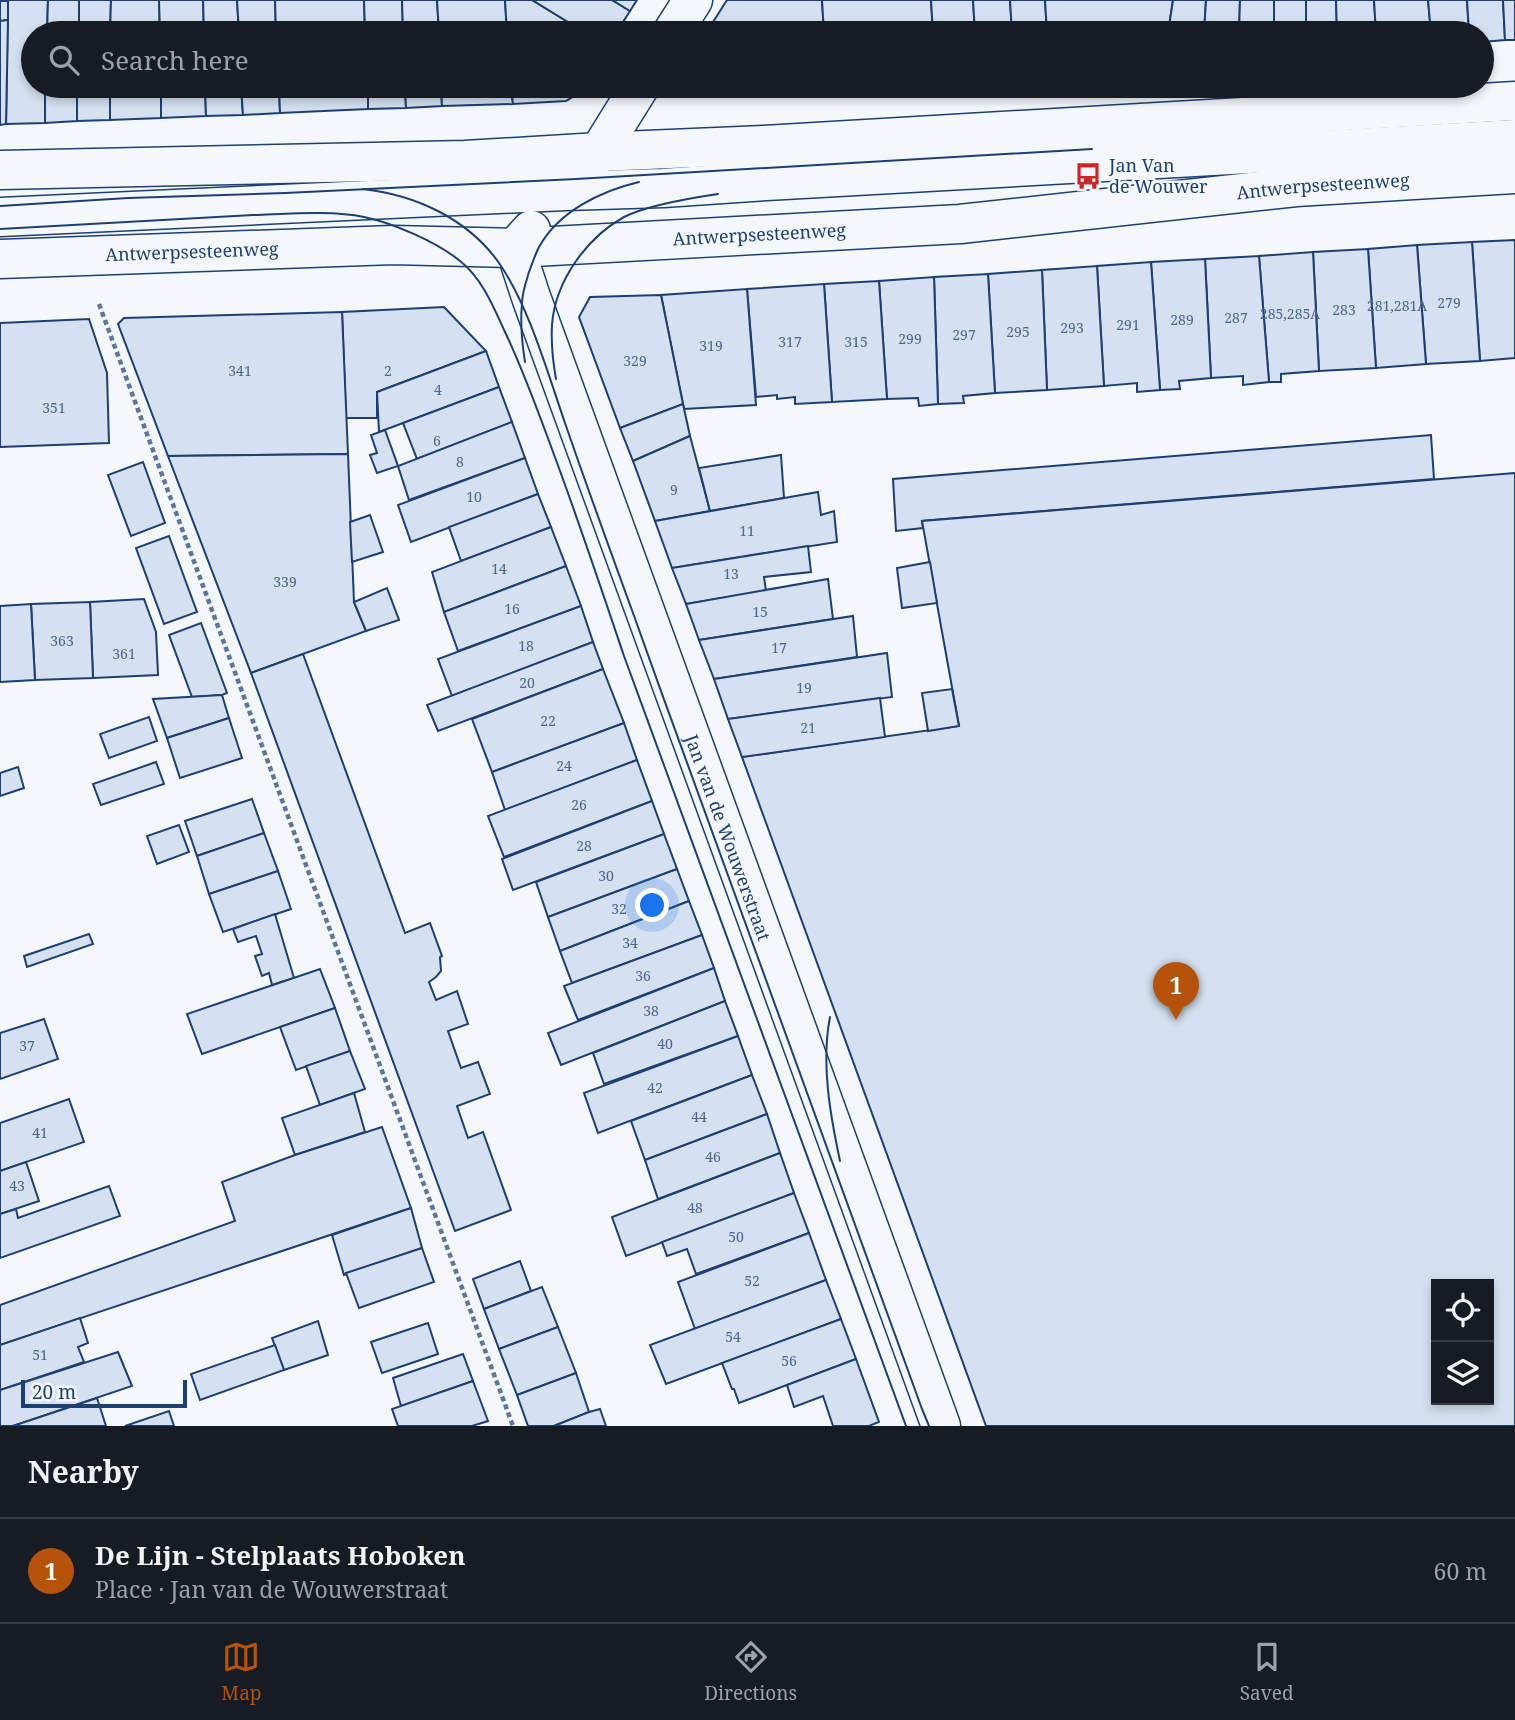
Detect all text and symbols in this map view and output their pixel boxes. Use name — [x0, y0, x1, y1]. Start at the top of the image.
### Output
search box — [21, 21, 1494, 98]
icon: search — [45, 41, 83, 79]
text: Search here — [101, 42, 249, 78]
place label: Jan Van de Wouwer — [1108, 153, 1208, 198]
bus stop icon: Jan Van de Wouwer — [1073, 161, 1103, 191]
street label: Antwerpsesteenweg — [1235, 167, 1410, 204]
street label: Antwerpsesteenweg — [672, 217, 847, 250]
street label: Antwerpsesteenweg — [105, 236, 279, 266]
house number: 279 — [1437, 293, 1461, 312]
house number: 281,281A — [1367, 296, 1427, 315]
house number: 283 — [1332, 300, 1356, 319]
house number: 285,285A — [1260, 304, 1320, 323]
house number: 287 — [1224, 308, 1248, 327]
house number: 289 — [1170, 310, 1194, 329]
house number: 291 — [1116, 315, 1140, 334]
house number: 293 — [1060, 318, 1084, 337]
house number: 295 — [1006, 322, 1030, 341]
house number: 297 — [952, 325, 976, 344]
house number: 299 — [898, 329, 922, 348]
house number: 317 — [778, 332, 802, 351]
house number: 315 — [844, 332, 868, 351]
house number: 319 — [699, 336, 723, 355]
house number: 329 — [623, 351, 647, 370]
house number: 341 — [228, 361, 252, 380]
house number: 2 — [384, 361, 392, 380]
house number: 4 — [434, 380, 442, 399]
house number: 351 — [42, 398, 66, 417]
house number: 6 — [433, 431, 441, 450]
house number: 8 — [456, 452, 464, 471]
house number: 9 — [670, 480, 678, 499]
house number: 10 — [466, 487, 482, 506]
house number: 11 — [739, 521, 755, 540]
house number: 14 — [491, 559, 507, 578]
house number: 13 — [723, 564, 739, 583]
house number: 339 — [273, 572, 297, 591]
house number: 16 — [504, 599, 520, 618]
house number: 15 — [752, 602, 768, 621]
house number: 363 — [50, 631, 74, 650]
house number: 18 — [518, 636, 534, 655]
house number: 17 — [771, 638, 787, 657]
house number: 361 — [112, 644, 136, 663]
house number: 20 — [519, 673, 535, 692]
house number: 19 — [796, 678, 812, 697]
house number: 22 — [540, 711, 556, 730]
house number: 21 — [800, 718, 816, 737]
street label: Jan van de Wouwerstraat — [680, 730, 777, 944]
house number: 24 — [556, 756, 572, 775]
house number: 26 — [571, 795, 587, 814]
house number: 28 — [576, 836, 592, 855]
house number: 30 — [598, 866, 614, 885]
your location — [635, 888, 669, 922]
house number: 32 — [611, 899, 627, 918]
house number: 34 — [622, 933, 638, 952]
pin: 1 — [1153, 962, 1199, 1020]
house number: 36 — [635, 966, 651, 985]
house number: 38 — [643, 1001, 659, 1020]
house number: 40 — [657, 1034, 673, 1053]
house number: 37 — [19, 1036, 35, 1055]
house number: 42 — [647, 1078, 663, 1097]
house number: 44 — [691, 1107, 707, 1126]
house number: 41 — [32, 1123, 48, 1142]
house number: 46 — [705, 1147, 721, 1166]
house number: 43 — [9, 1176, 25, 1195]
house number: 48 — [687, 1198, 703, 1217]
house number: 50 — [728, 1227, 744, 1246]
house number: 52 — [744, 1271, 760, 1290]
map controls — [1431, 1279, 1494, 1405]
button: locate — [1431, 1279, 1494, 1342]
house number: 54 — [725, 1327, 741, 1346]
button: layers — [1431, 1342, 1494, 1405]
house number: 51 — [32, 1345, 48, 1364]
house number: 56 — [781, 1351, 797, 1370]
scale bar — [21, 1377, 187, 1409]
text: 20 m — [32, 1379, 76, 1405]
text: Nearby — [28, 1451, 139, 1492]
text: De Lijn - Stelplaats Hoboken — [95, 1537, 466, 1573]
text: 1 — [45, 1555, 58, 1587]
text: 60 m — [1434, 1555, 1487, 1587]
text: Place · Jan van de Wouwerstraat — [95, 1573, 448, 1605]
tab: Map — [221, 1638, 262, 1706]
tab: Directions — [704, 1638, 797, 1706]
tab: Saved — [1240, 1638, 1294, 1706]

